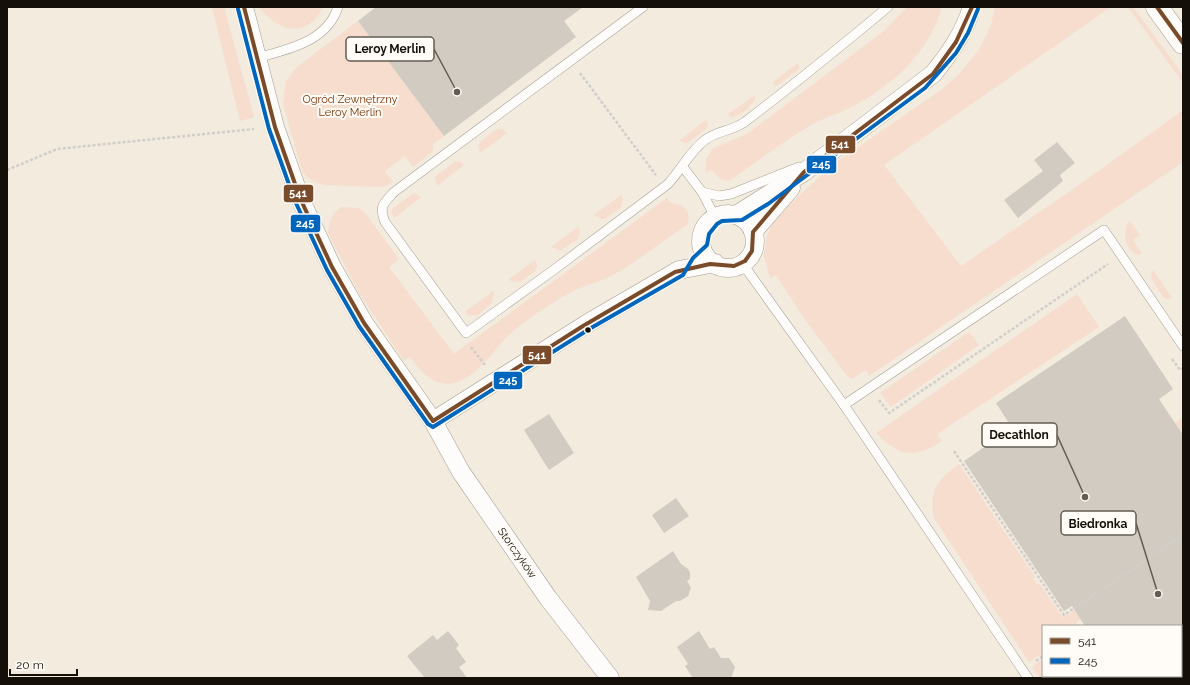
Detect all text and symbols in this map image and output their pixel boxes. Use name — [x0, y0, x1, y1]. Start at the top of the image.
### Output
callout: Leroy Merlin — [346, 37, 434, 61]
text: Leroy Merlin — [354, 42, 426, 56]
park label: Ogród Zewnętrzny Leroy Merlin — [303, 93, 398, 119]
line badge: 541 — [825, 135, 856, 154]
text: 541 — [831, 138, 849, 151]
line badge: 245 — [806, 155, 837, 174]
text: 245 — [812, 158, 830, 171]
line badge: 541 — [283, 184, 314, 203]
text: 541 — [289, 187, 307, 200]
line badge: 245 — [290, 214, 321, 233]
text: 245 — [296, 217, 314, 230]
unlabelled marker — [583, 325, 593, 335]
line badge: 541 — [522, 345, 552, 365]
text: 541 — [528, 349, 546, 362]
line badge: 245 — [493, 371, 523, 390]
text: 245 — [499, 374, 517, 387]
callout: Decathlon — [982, 423, 1057, 447]
text: Decathlon — [989, 428, 1049, 442]
callout: Biedronka — [1061, 511, 1136, 535]
text: Biedronka — [1069, 517, 1127, 531]
street label: Storczyków — [495, 525, 539, 581]
legend — [1042, 625, 1182, 677]
text: 541 — [1078, 634, 1096, 648]
scale bar — [10, 651, 77, 677]
text: 245 — [1078, 654, 1098, 668]
text: 20 m — [16, 658, 44, 672]

